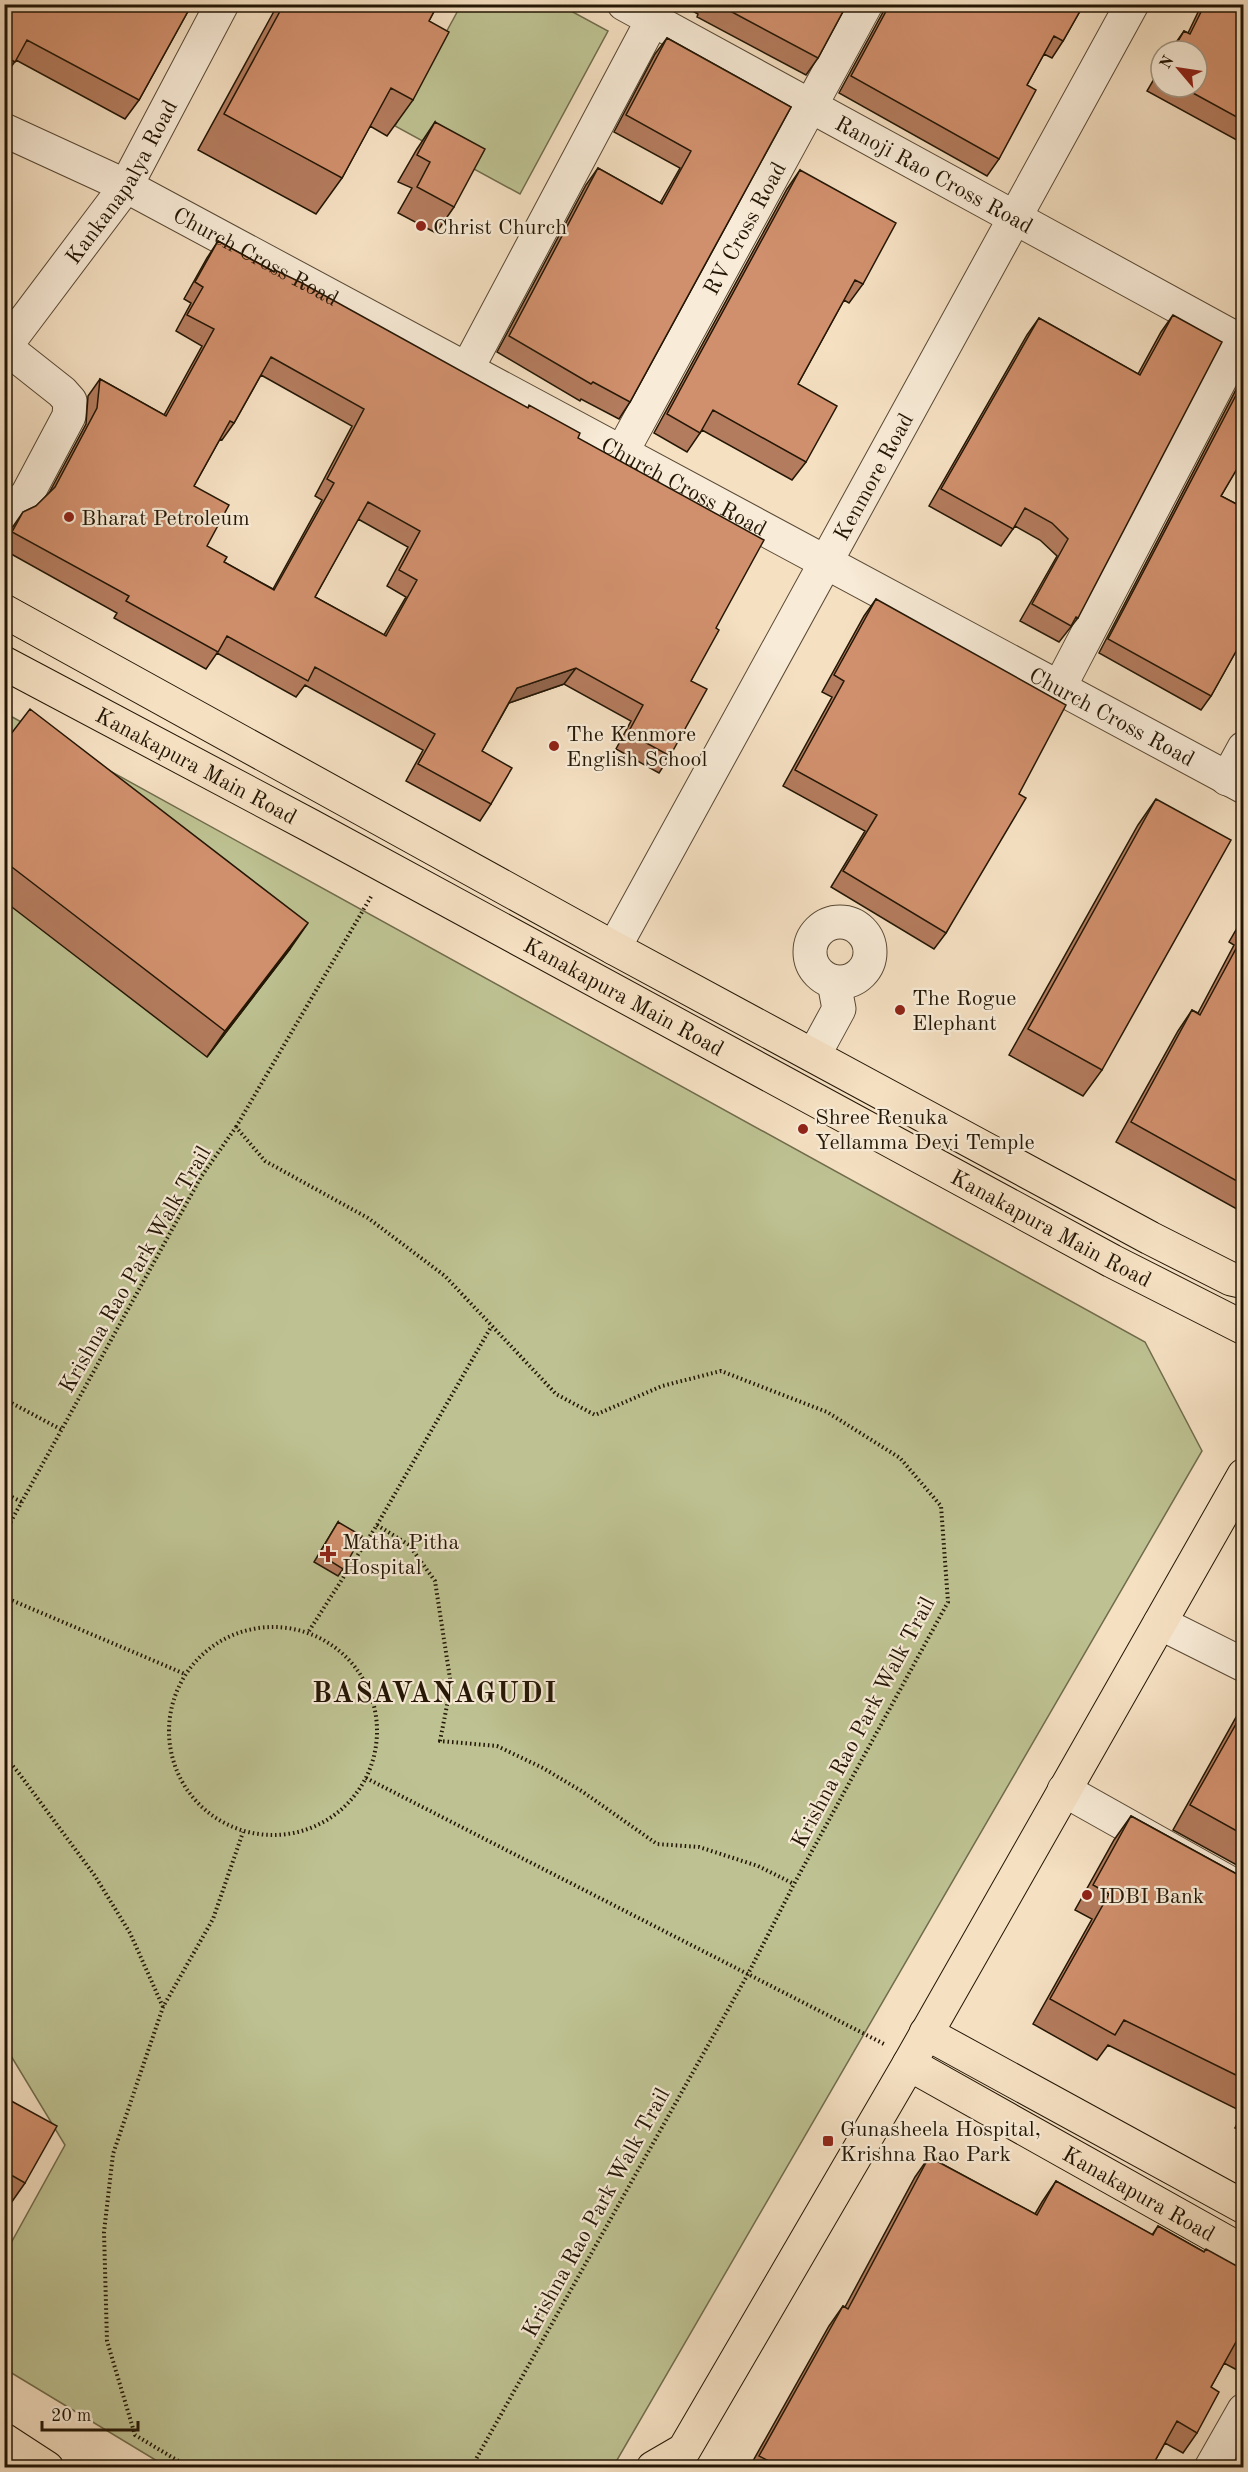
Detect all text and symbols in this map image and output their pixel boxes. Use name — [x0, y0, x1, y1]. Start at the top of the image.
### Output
north arrow — [1149, 39, 1209, 99]
text: N — [1158, 53, 1178, 72]
street label: Kankanapalya Road — [62, 97, 182, 269]
street label: Ranoji Rao Cross Road — [831, 113, 1036, 238]
street label: RV Cross Road — [701, 159, 791, 299]
street label: Church Cross Road — [169, 204, 342, 311]
place label: Christ Church — [433, 217, 567, 239]
marker: Christ Church — [414, 219, 428, 233]
street label: Kenmore Road — [831, 410, 918, 545]
street label: Church Cross Road — [597, 435, 770, 541]
place label: Bharat Petroleum — [81, 508, 250, 530]
marker: Bharat Petroleum — [62, 510, 76, 524]
street label: Church Cross Road — [1025, 665, 1198, 771]
street label: Kanakapura Main Road — [91, 705, 300, 829]
place label: The Kenmore English School — [566, 724, 708, 771]
marker: The Kenmore English School — [547, 739, 561, 753]
street label: Kanakapura Main Road — [519, 935, 727, 1061]
place label: The Rogue Elephant — [912, 988, 1016, 1035]
marker: The Rogue Elephant — [893, 1003, 907, 1017]
place label: Shree Renuka Yellamma Devi Temple — [815, 1107, 1035, 1154]
marker: Shree Renuka Yellamma Devi Temple — [796, 1122, 810, 1136]
street label: Krishna Rao Park Walk Trail — [56, 1143, 215, 1397]
street label: Kanakapura Main Road — [947, 1167, 1154, 1292]
place label: Matha Pitha Hospital — [342, 1532, 460, 1579]
marker: Matha Pitha Hospital — [319, 1545, 337, 1563]
street label: Krishna Rao Park Walk Trail — [788, 1594, 939, 1852]
district label: BASAVANAGUDI — [312, 1681, 558, 1709]
place label: IDBI Bank — [1099, 1886, 1204, 1908]
marker: IDBI Bank — [1080, 1888, 1094, 1902]
street label: Krishna Rao Park Walk Trail — [519, 2085, 674, 2341]
place label: Gunasheela Hospital, Krishna Rao Park — [840, 2119, 1041, 2166]
marker: Gunasheela Hospital, Krishna Rao Park — [821, 2134, 835, 2148]
street label: Kanakapura Road — [1058, 2144, 1218, 2246]
scale bar — [42, 2394, 138, 2432]
text: 20 m — [51, 2407, 91, 2425]

